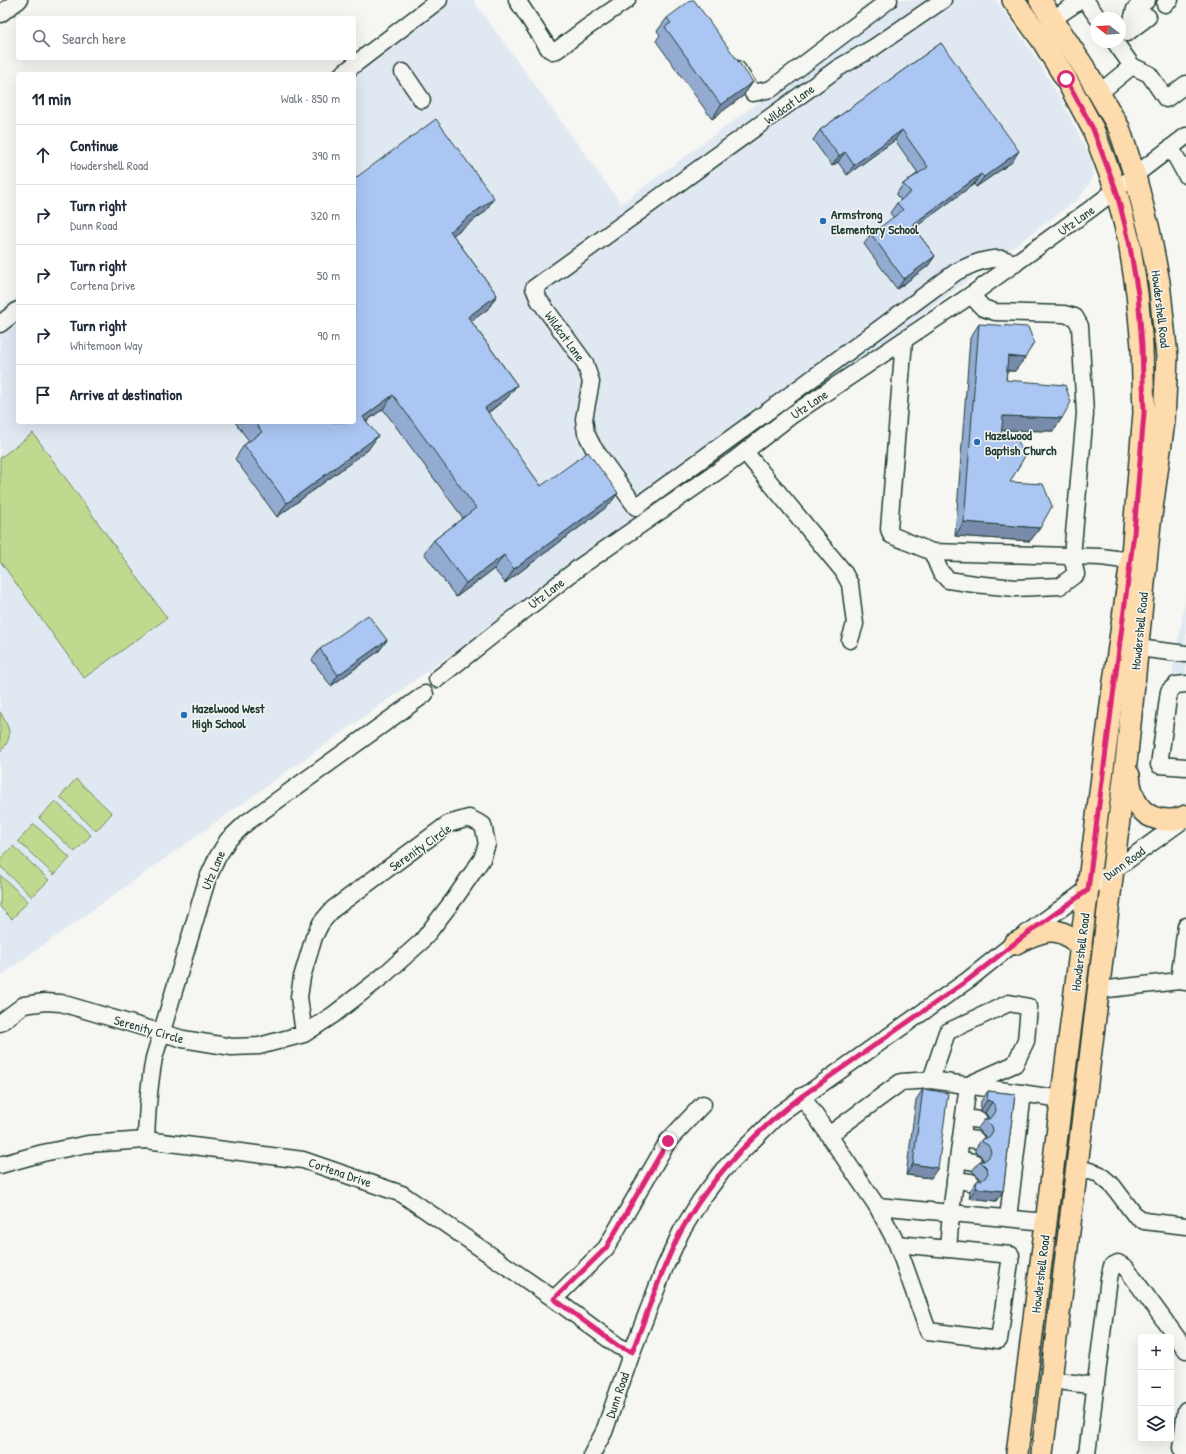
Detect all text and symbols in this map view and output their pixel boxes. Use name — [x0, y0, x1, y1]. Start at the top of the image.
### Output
north arrow — [1090, 12, 1126, 48]
search box — [16, 16, 356, 60]
icon: search — [30, 27, 52, 49]
text: Search here — [62, 28, 126, 49]
route start — [1057, 70, 1075, 88]
street label: Wildcat Lane — [760, 80, 818, 128]
text: 11 min — [32, 87, 71, 110]
text: Walk · 850 m — [281, 89, 340, 107]
text: Continue — [70, 135, 118, 156]
icon: ahead — [32, 144, 54, 166]
text: 390 m — [312, 146, 340, 164]
text: Howdershell Road — [70, 156, 148, 174]
text: Turn right — [70, 195, 126, 216]
street label: Utz Lane — [1054, 201, 1098, 239]
icon: right — [32, 204, 54, 226]
place label: Armstrong Elementary School — [831, 205, 919, 239]
text: 320 m — [310, 206, 340, 224]
text: Dunn Road — [70, 216, 117, 234]
marker: Armstrong Elementary School — [818, 216, 828, 226]
text: Turn right — [70, 255, 126, 276]
icon: right — [32, 264, 54, 286]
text: 50 m — [317, 266, 340, 284]
street label: Howdershell Road — [1147, 269, 1175, 349]
text: Cortena Drive — [70, 276, 135, 294]
street label: Wildcat Lane — [541, 307, 589, 365]
text: Turn right — [70, 315, 126, 336]
icon: right — [32, 324, 54, 346]
text: 90 m — [318, 326, 340, 344]
text: Whitemoon Way — [70, 336, 143, 354]
icon: arrive — [32, 384, 54, 406]
text: Arrive at destination — [70, 384, 182, 405]
street label: Utz Lane — [787, 385, 831, 423]
place label: Hazelwood Baptish Church — [985, 426, 1057, 460]
marker: Hazelwood Baptish Church — [972, 437, 982, 447]
street label: Utz Lane — [524, 573, 568, 613]
street label: Howdershell Road — [1126, 591, 1152, 671]
place label: Hazelwood West High School — [192, 699, 265, 733]
marker: Hazelwood West High School — [179, 710, 189, 720]
street label: Serenity Circle — [385, 819, 455, 875]
street label: Dunn Road — [1100, 842, 1148, 884]
street label: Utz Lane — [197, 848, 229, 892]
street label: Howdershell Road — [1066, 912, 1094, 992]
street label: Serenity Circle — [112, 1010, 186, 1048]
route end — [659, 1132, 677, 1150]
street label: Cortena Drive — [306, 1153, 374, 1191]
street label: Howdershell Road — [1026, 1234, 1054, 1314]
map controls — [1138, 1334, 1174, 1442]
button: + — [1138, 1334, 1174, 1370]
street label: Dunn Road — [601, 1370, 633, 1420]
button: − — [1138, 1370, 1174, 1406]
button: layers — [1138, 1406, 1174, 1442]

